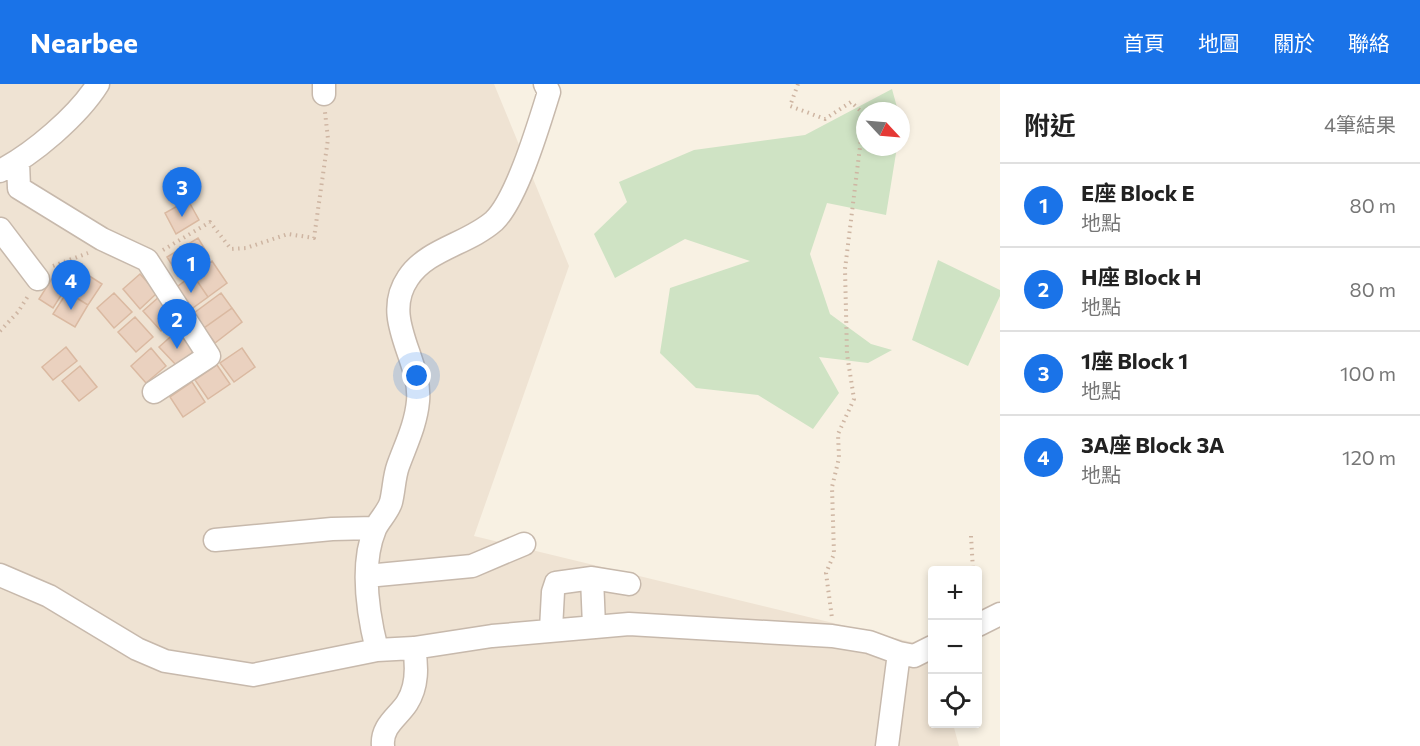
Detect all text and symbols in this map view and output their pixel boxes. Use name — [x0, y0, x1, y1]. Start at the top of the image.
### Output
text: Nearbee — [30, 25, 138, 59]
text: 首頁 — [1123, 30, 1165, 55]
text: 地圖 — [1198, 30, 1240, 55]
text: 關於 — [1273, 30, 1315, 55]
text: 聯絡 — [1348, 30, 1390, 55]
north arrow — [856, 102, 910, 156]
text: 附近 — [1024, 109, 1076, 140]
text: 4筆結果 — [1324, 112, 1396, 136]
pin: 3 — [162, 168, 201, 217]
text: E座 Block E — [1081, 179, 1195, 206]
text: 1 — [1039, 193, 1048, 217]
text: 80 m — [1350, 193, 1396, 217]
text: 地點 — [1081, 210, 1121, 234]
pin: 1 — [172, 244, 210, 293]
pin: 4 — [52, 260, 90, 310]
text: H座 Block H — [1081, 263, 1201, 290]
text: 2 — [1038, 277, 1049, 301]
text: 80 m — [1350, 277, 1396, 301]
text: 地點 — [1081, 294, 1121, 318]
pin: 2 — [158, 300, 196, 349]
text: 1座 Block 1 — [1081, 347, 1188, 374]
your location — [402, 361, 431, 390]
text: 3 — [1038, 361, 1049, 385]
text: 100 m — [1340, 361, 1396, 385]
text: 地點 — [1081, 378, 1121, 402]
text: 3A座 Block 3A — [1081, 431, 1225, 458]
text: 4 — [1037, 445, 1050, 469]
text: 120 m — [1342, 445, 1396, 469]
text: 地點 — [1081, 462, 1121, 486]
map controls — [928, 566, 982, 728]
button: + — [928, 566, 982, 620]
button: − — [928, 620, 982, 674]
button: locate — [928, 674, 982, 728]

